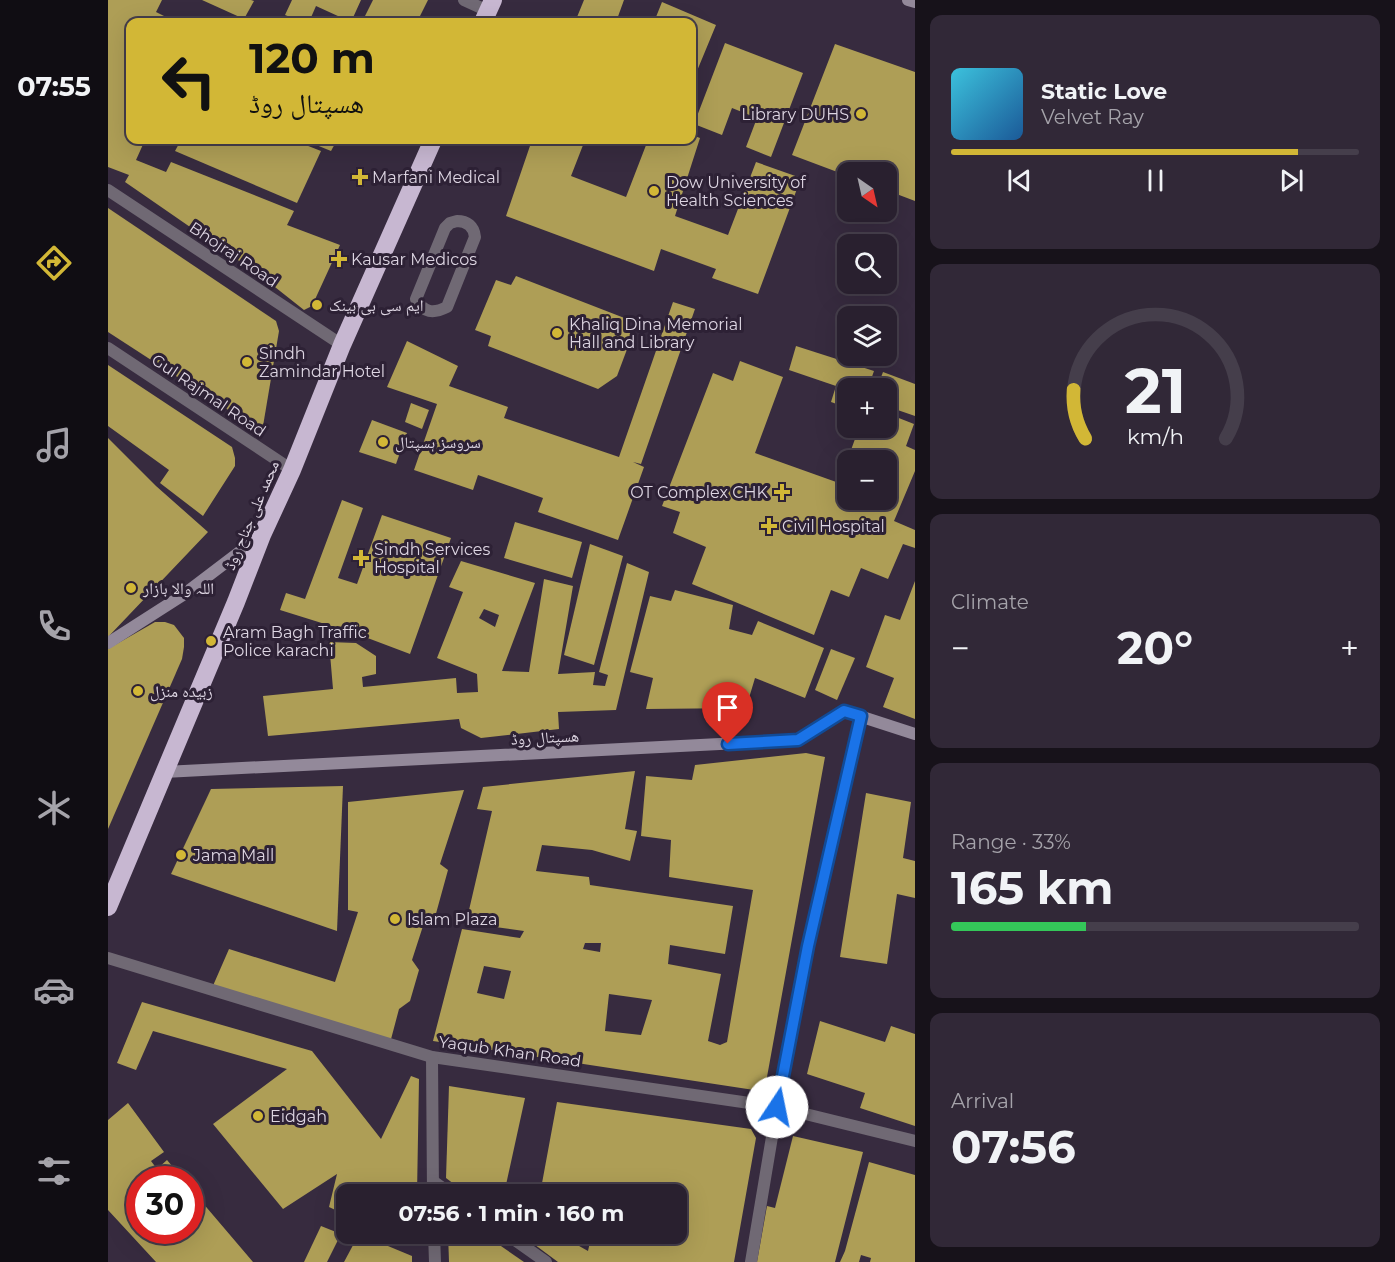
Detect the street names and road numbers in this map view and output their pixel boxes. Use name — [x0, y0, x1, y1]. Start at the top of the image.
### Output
street label: Bhojraj Road — [186, 218, 282, 291]
street label: Gul Rajmal Road — [148, 350, 269, 441]
street label: محمد علی جناح روڈ — [220, 458, 284, 573]
street label: ھسپتال روڈ — [510, 726, 580, 750]
street label: Yaqub Khan Road — [437, 1032, 582, 1071]

